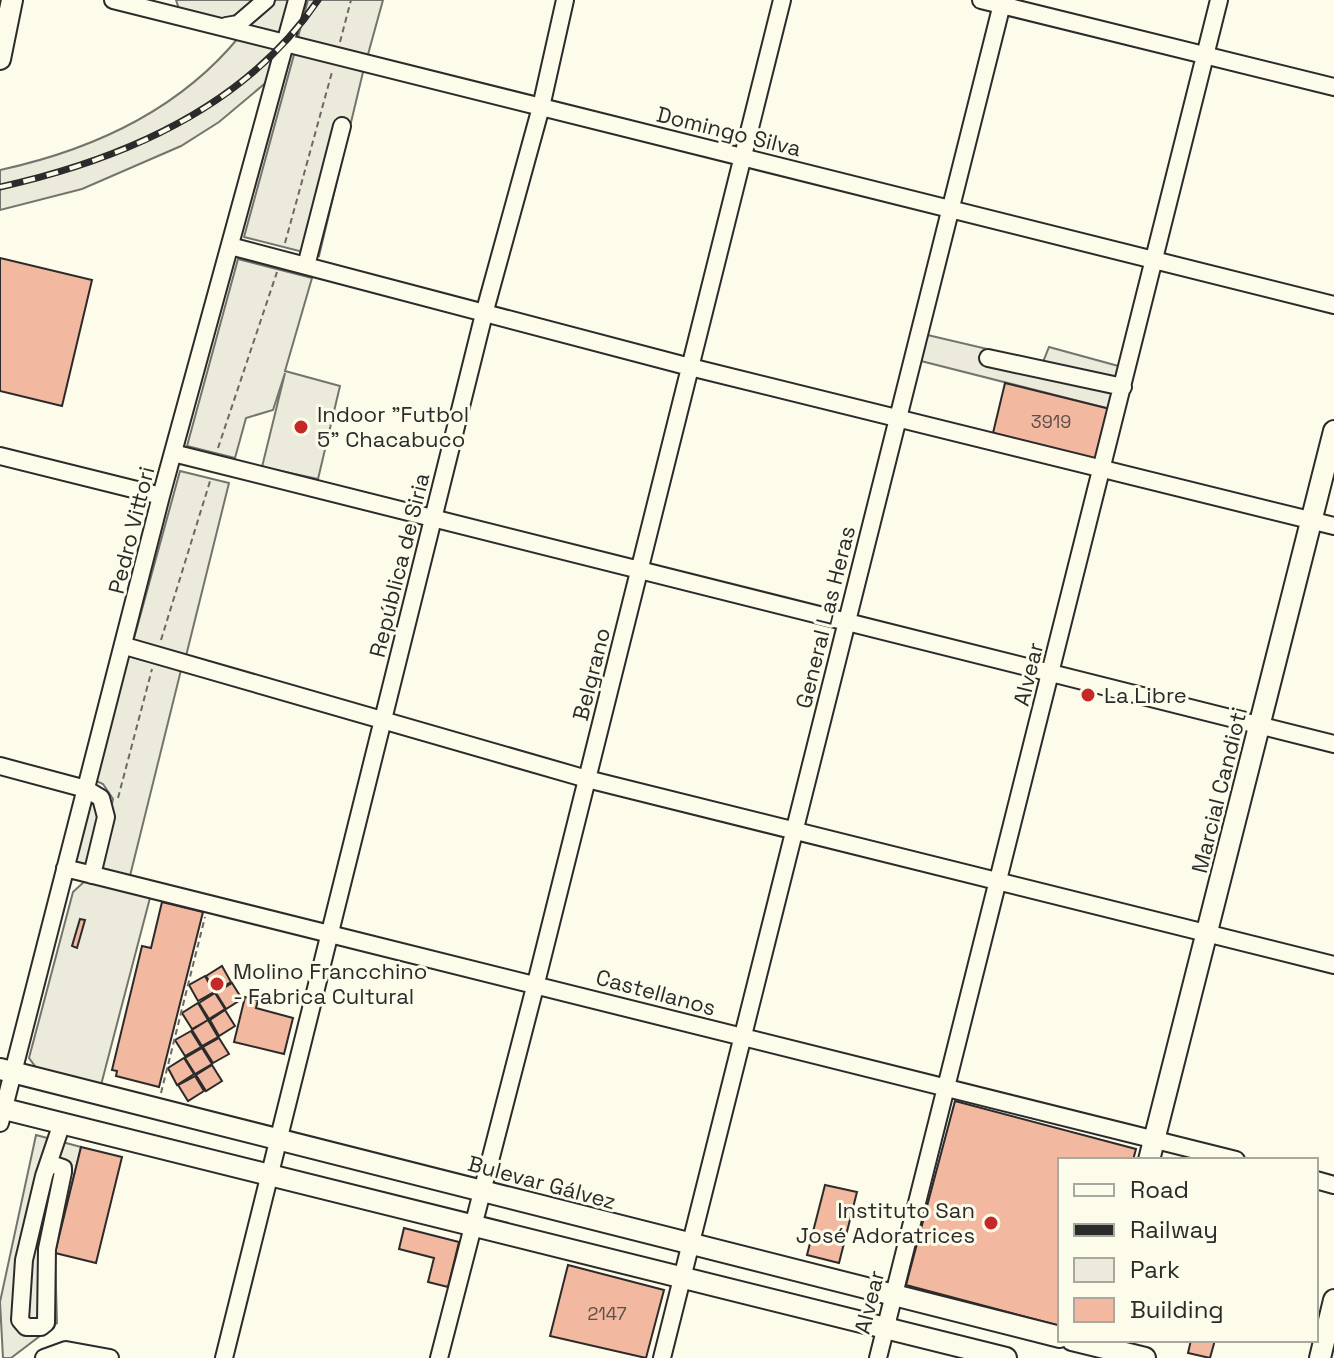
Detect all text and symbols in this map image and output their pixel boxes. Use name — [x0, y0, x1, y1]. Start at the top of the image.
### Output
street label: Domingo Silva — [654, 100, 804, 163]
place label: Indoor "Futbol 5" Chacabuco — [317, 400, 469, 453]
house number: 3919 — [1031, 410, 1071, 433]
marker: Indoor "Futbol 5" Chacabuco — [292, 418, 310, 436]
street label: Pedro Vittori — [102, 463, 160, 597]
street label: República de Siria — [363, 470, 436, 660]
street label: General Las Heras — [789, 523, 861, 711]
street label: Belgrano — [566, 625, 616, 723]
street label: Alvear — [1007, 639, 1049, 709]
place label: La Libre — [1104, 681, 1187, 709]
marker: La Libre — [1079, 686, 1097, 704]
street label: Marcial Candioti — [1185, 704, 1253, 876]
place label: Molino Francchino - Fabrica Cultural — [233, 957, 427, 1010]
street label: Castellanos — [593, 963, 719, 1021]
marker: Molino Francchino - Fabrica Cultural — [208, 975, 226, 993]
street label: Bulevar Gálvez — [465, 1149, 619, 1215]
legend — [1058, 1158, 1318, 1342]
text: Road — [1130, 1174, 1189, 1205]
place label: Instituto San José Adoratrices — [796, 1196, 975, 1249]
marker: Instituto San José Adoratrices — [982, 1214, 1000, 1232]
text: Railway — [1130, 1214, 1218, 1245]
text: Park — [1130, 1254, 1180, 1285]
street label: Alvear — [848, 1267, 890, 1337]
text: Building — [1130, 1294, 1224, 1325]
house number: 2147 — [587, 1302, 627, 1325]

